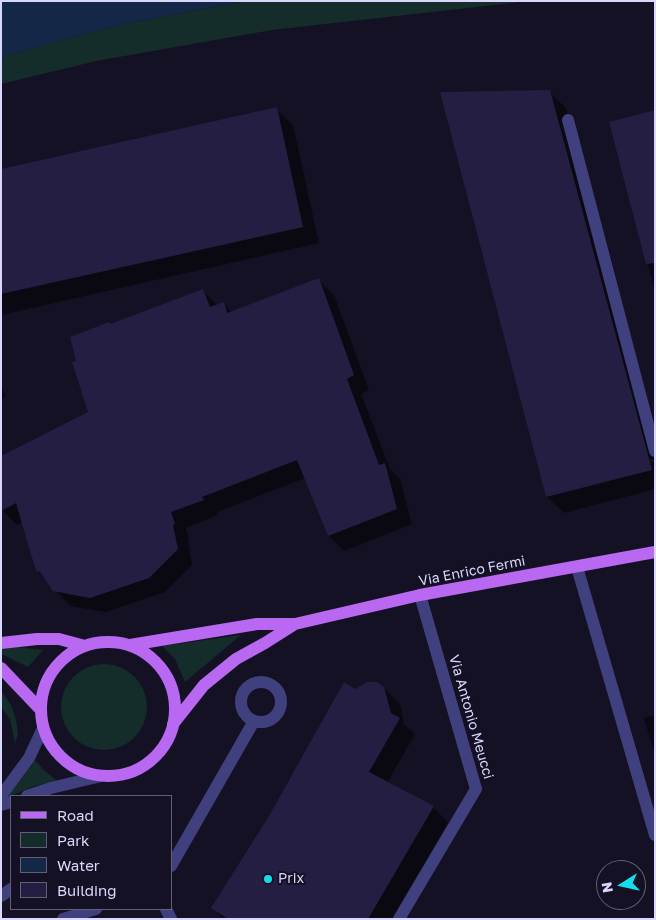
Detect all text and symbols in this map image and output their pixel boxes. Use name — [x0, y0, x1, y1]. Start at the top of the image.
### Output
street label: Via Enrico Fermi — [417, 552, 527, 590]
street label: Via Antonio Meucci — [445, 653, 497, 781]
legend — [10, 795, 172, 910]
text: Road — [57, 806, 94, 824]
text: Park — [57, 831, 89, 849]
text: Water — [57, 856, 100, 874]
north arrow — [596, 860, 646, 910]
place label: Prix — [278, 871, 304, 887]
marker: Prix — [262, 873, 274, 885]
text: Building — [57, 881, 117, 899]
text: N — [597, 881, 616, 894]

